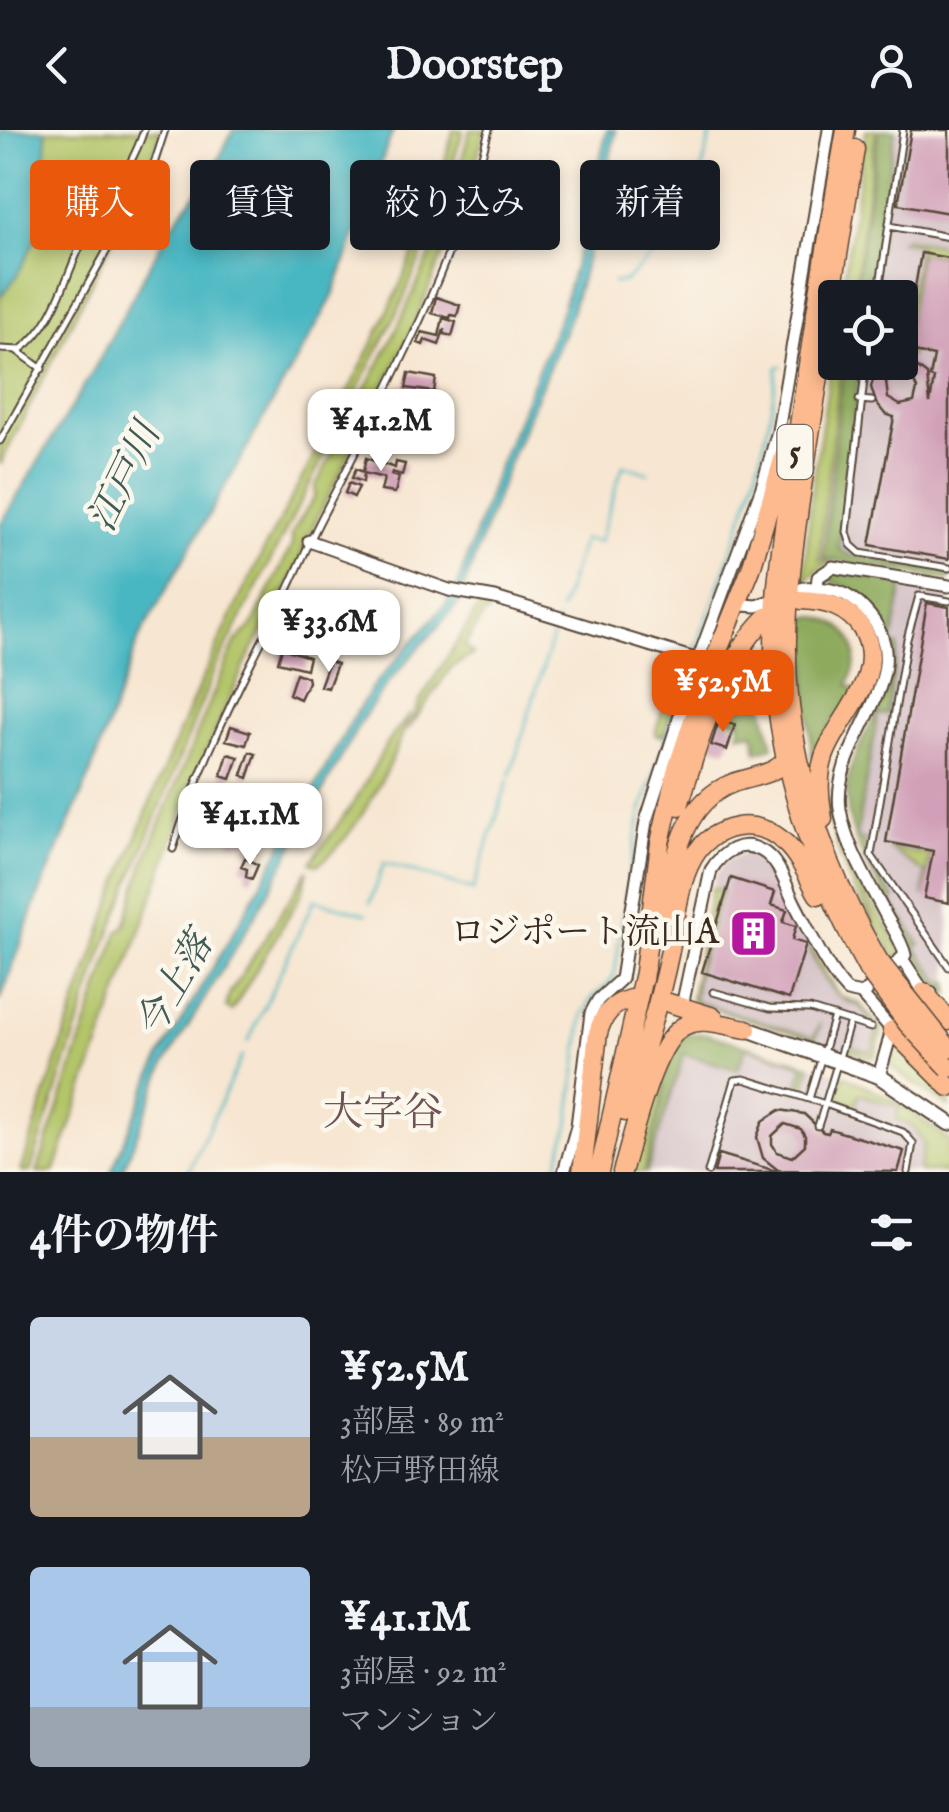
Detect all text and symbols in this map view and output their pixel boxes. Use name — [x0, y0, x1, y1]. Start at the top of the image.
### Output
text: Doorstep — [386, 37, 563, 94]
icon: back — [30, 38, 85, 93]
icon: person — [864, 38, 919, 93]
chip: 購入 — [30, 160, 170, 250]
chip: 賃貸 — [190, 160, 330, 250]
chip: 絞り込み — [350, 160, 560, 250]
chip: 新着 — [580, 160, 720, 250]
map controls — [818, 280, 918, 380]
button: locate — [818, 280, 918, 380]
pin: ¥41.2M — [300, 389, 462, 474]
text: ¥41.2M — [330, 401, 432, 442]
water label: 江戸川 — [79, 413, 174, 540]
road number: 5 — [778, 425, 812, 479]
pin: ¥33.6M — [248, 590, 410, 675]
text: ¥33.6M — [280, 602, 378, 643]
pin: ¥52.5M — [642, 650, 804, 735]
text: ¥52.5M — [674, 662, 772, 703]
pin: ¥41.1M — [169, 783, 331, 868]
text: ¥41.1M — [200, 795, 300, 836]
building icon: ロジポート流山A — [728, 907, 780, 959]
place label: ロジポート流山A — [450, 911, 720, 956]
water label: 今上落 — [127, 919, 228, 1047]
district label: 大字谷 — [323, 1089, 443, 1140]
icon: filters — [864, 1205, 919, 1260]
text: 4件の物件 — [30, 1211, 219, 1264]
text: ¥52.5M — [340, 1342, 469, 1395]
icon: home — [110, 1357, 230, 1477]
text: 3部屋 · 89 m² — [340, 1403, 504, 1444]
text: 松戸野田線 — [340, 1452, 500, 1493]
text: ¥41.1M — [340, 1592, 471, 1645]
icon: home — [110, 1607, 230, 1727]
text: 3部屋 · 92 m² — [340, 1653, 507, 1694]
text: マンション — [340, 1702, 499, 1743]

